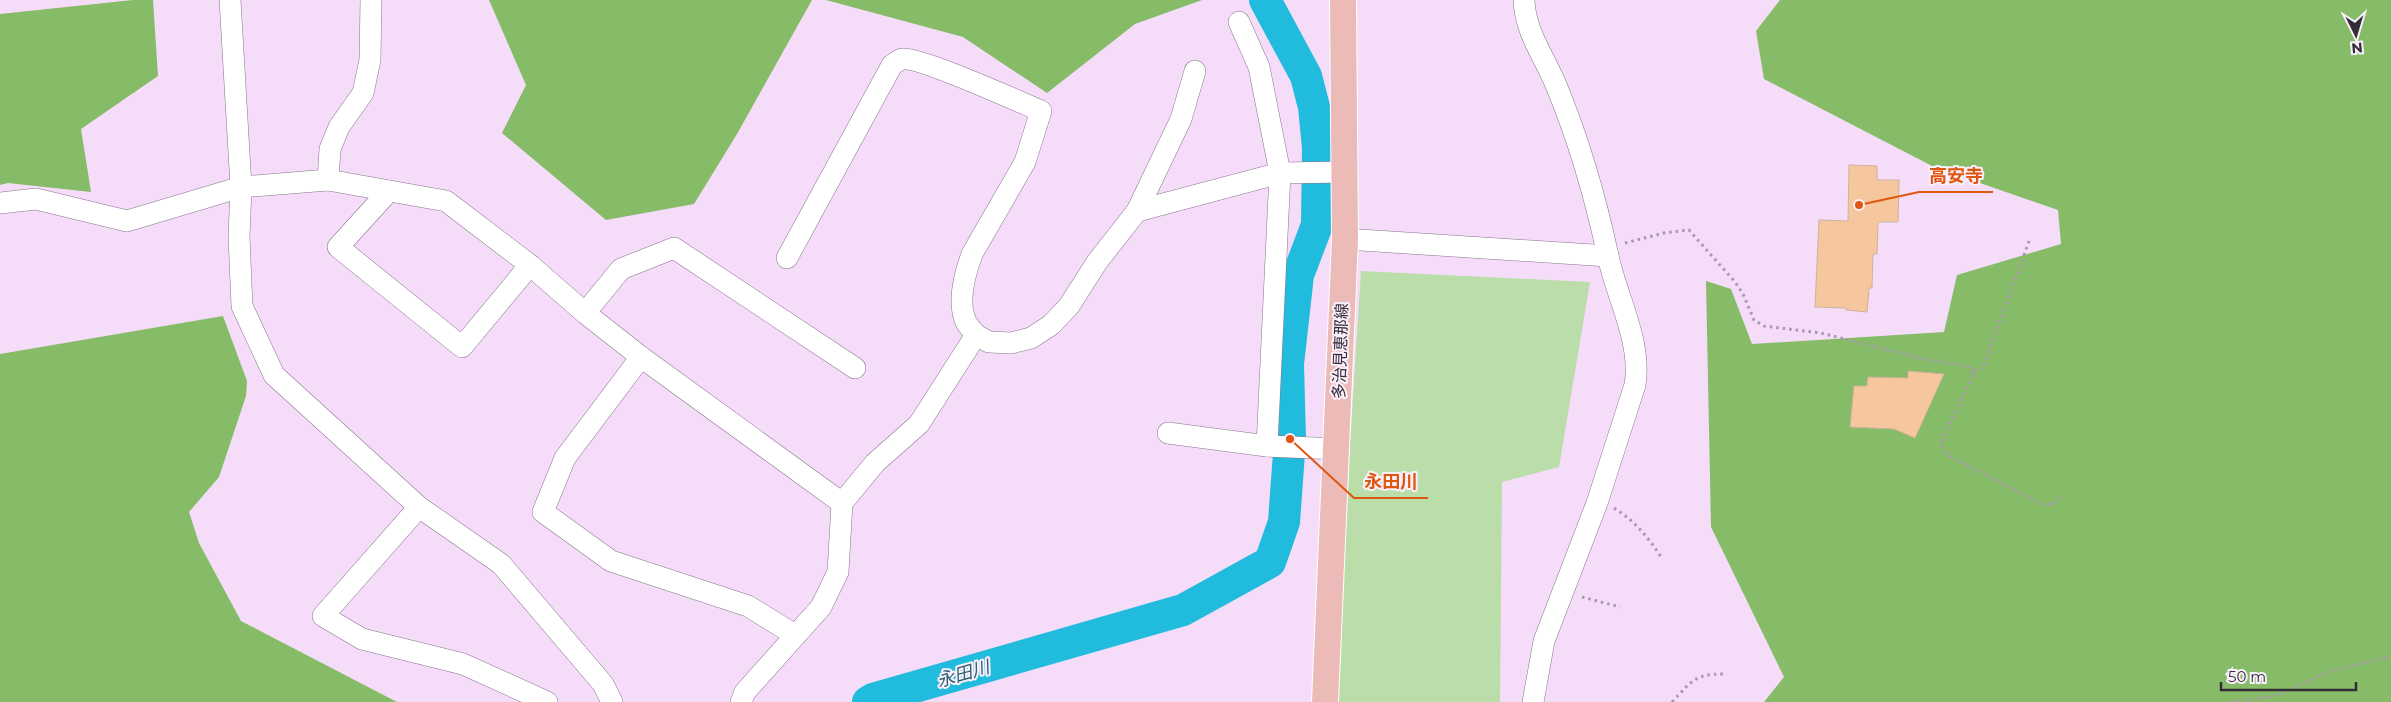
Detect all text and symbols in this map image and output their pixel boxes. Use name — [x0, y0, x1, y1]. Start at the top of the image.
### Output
north arrow — [2331, 10, 2381, 60]
text: N — [2351, 38, 2364, 57]
callout: 高安寺 — [1919, 159, 1993, 192]
text: 高安寺 — [1929, 165, 1983, 187]
street label: 多治見恵那線 — [1329, 303, 1352, 399]
callout: 永田川 — [1354, 465, 1428, 498]
text: 永田川 — [1364, 471, 1418, 493]
water label: 永田川 — [934, 655, 994, 692]
scale bar — [2221, 660, 2356, 692]
text: 50 m — [2228, 667, 2266, 686]

